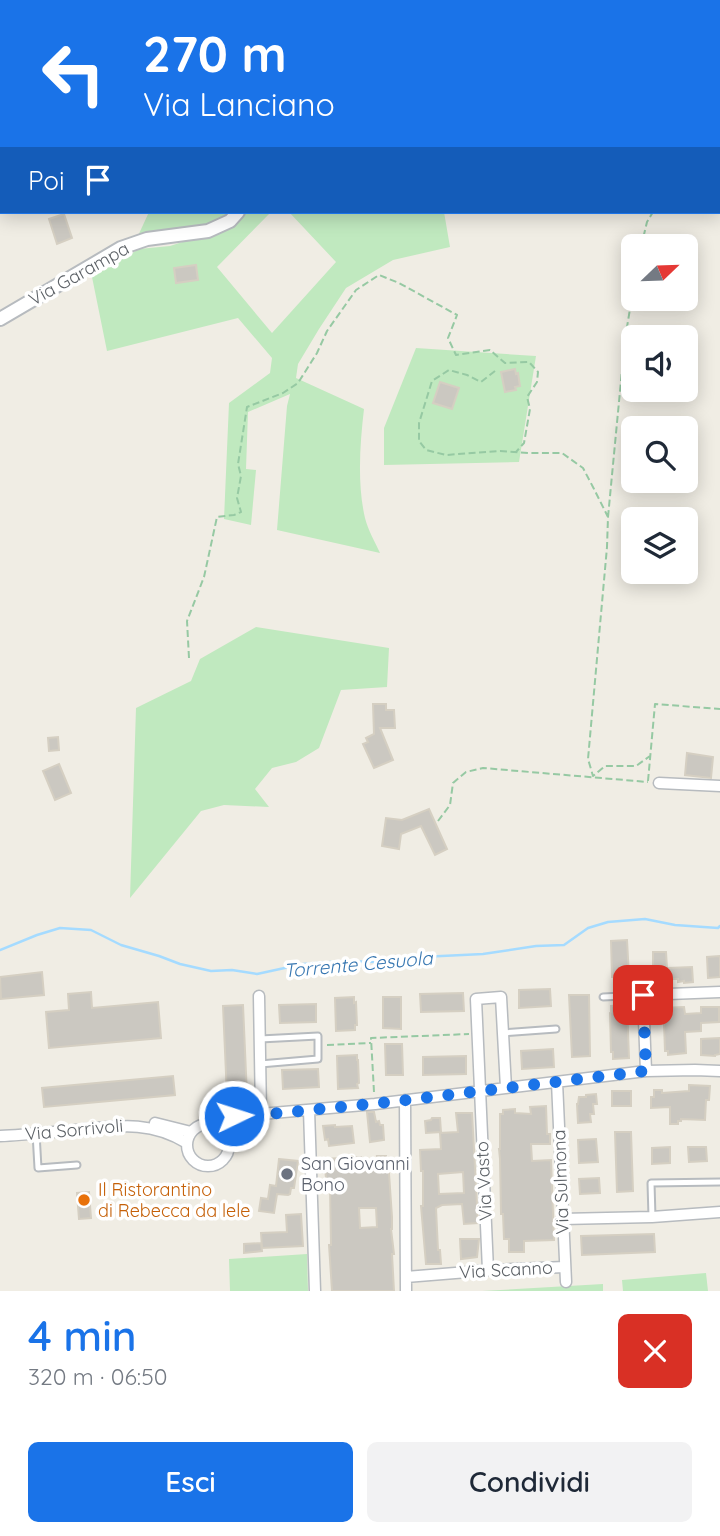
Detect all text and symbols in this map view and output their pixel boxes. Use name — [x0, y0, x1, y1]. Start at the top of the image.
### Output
text: 270 m — [143, 23, 287, 84]
icon: left — [28, 28, 119, 119]
text: Via Lanciano — [143, 84, 335, 124]
icon: arrive — [79, 161, 117, 199]
text: Poi — [28, 164, 65, 197]
north arrow — [621, 234, 698, 312]
map controls — [621, 234, 698, 584]
street label: Via Garampa — [25, 237, 133, 311]
button: sound — [621, 325, 698, 402]
button: search — [621, 416, 698, 493]
button: layers — [621, 507, 698, 584]
water label: Torrente Cesuola — [283, 945, 435, 982]
pin — [613, 965, 673, 1025]
icon: arrive — [624, 976, 662, 1014]
position arrow — [197, 1079, 271, 1153]
street label: Via Sorrivoli — [24, 1114, 124, 1145]
street label: Via Sulmona — [547, 1129, 574, 1235]
street label: Via Vasto — [470, 1141, 497, 1221]
place label: San Giovanni Bono — [301, 1152, 410, 1196]
marker: San Giovanni Bono — [279, 1166, 295, 1182]
place label: Il Ristorantino di Rebecca da lele — [98, 1178, 250, 1222]
marker: Il Ristorantino di Rebecca da lele — [76, 1192, 92, 1208]
street label: Via Scanno — [459, 1256, 553, 1283]
text: 4 min — [28, 1309, 137, 1362]
button: close — [618, 1314, 692, 1388]
text: 320 m · 06:50 — [28, 1362, 167, 1391]
button: Esci — [28, 1442, 353, 1522]
button: Condividi — [367, 1442, 692, 1522]

